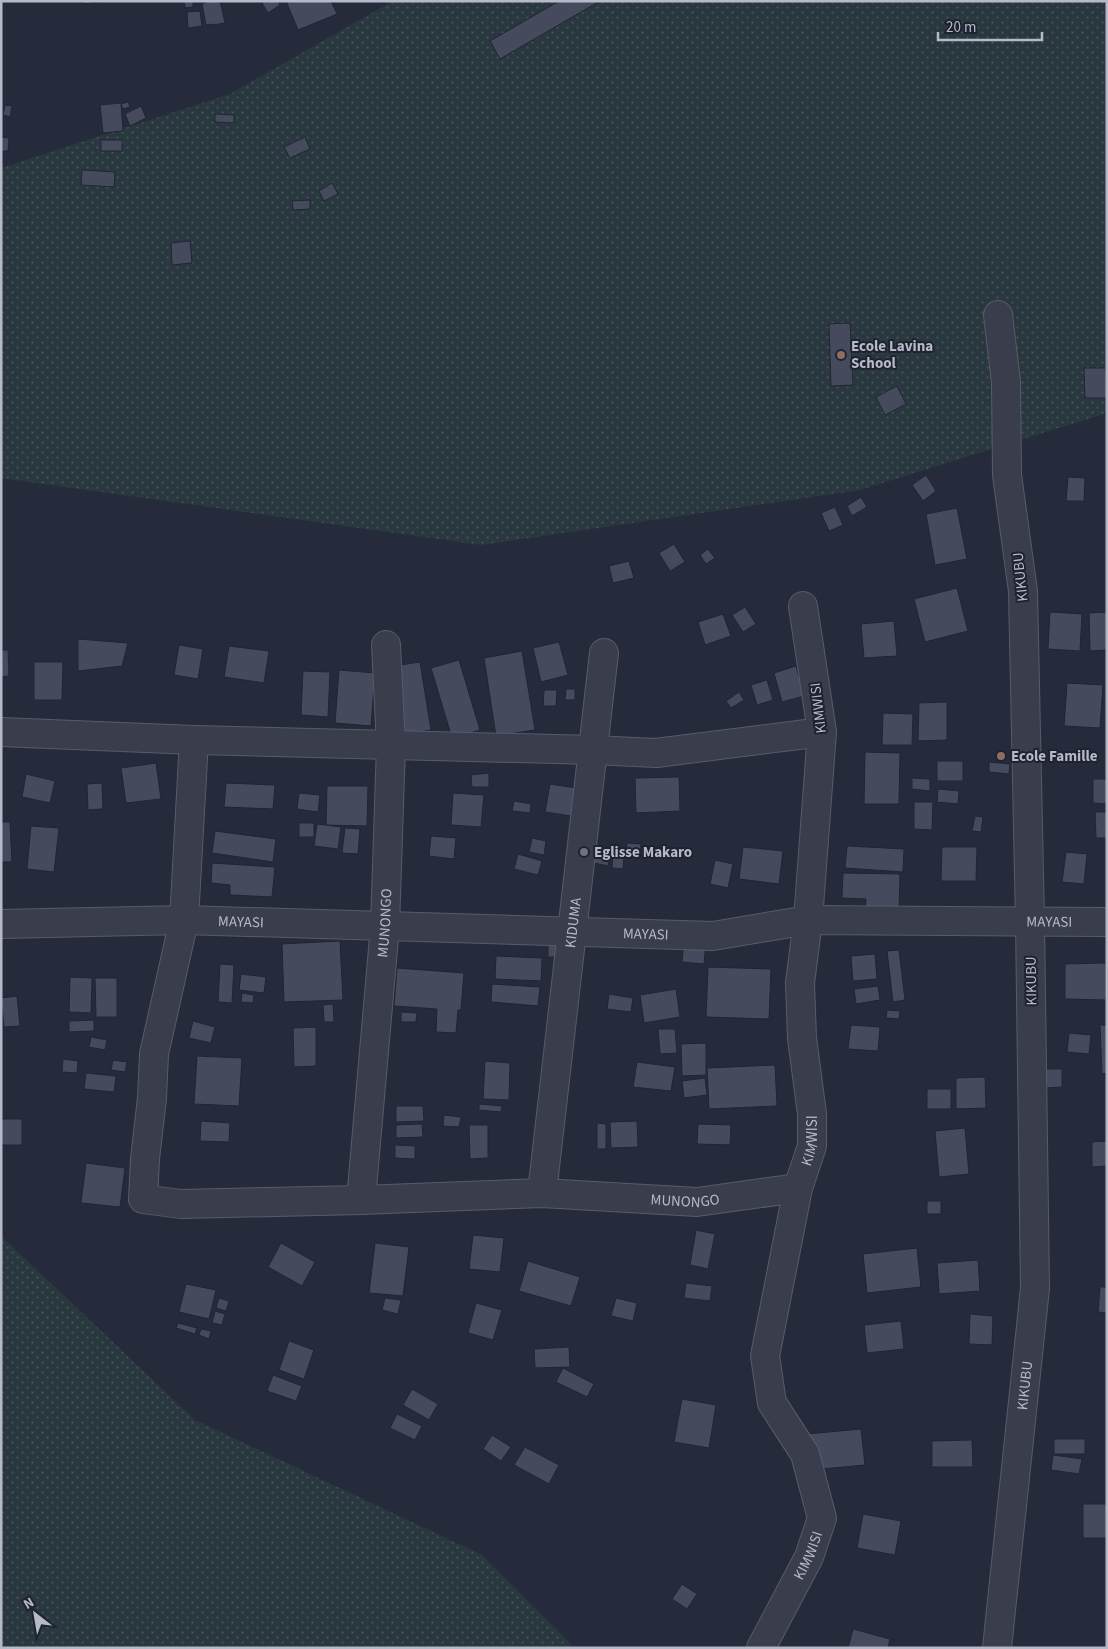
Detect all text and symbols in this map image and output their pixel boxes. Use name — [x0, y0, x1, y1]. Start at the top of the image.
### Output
scale bar — [938, 10, 1042, 42]
text: 20 m — [946, 17, 976, 38]
place label: Ecole Lavina School — [851, 336, 933, 374]
marker: Ecole Lavina School — [835, 349, 847, 361]
street label: KIKUBU — [1007, 551, 1034, 603]
street label: KIMWISI — [805, 681, 832, 735]
place label: Ecole Famille — [1011, 746, 1098, 767]
marker: Ecole Famille — [995, 750, 1007, 762]
place label: Eglisse Makaro — [594, 842, 692, 863]
marker: Eglisse Makaro — [578, 846, 590, 858]
street label: MUNONGO — [372, 888, 397, 959]
street label: KIDUMA — [560, 896, 587, 949]
street label: MAYASI — [218, 911, 264, 933]
street label: MAYASI — [1026, 911, 1072, 933]
street label: MAYASI — [622, 923, 669, 946]
street label: KIKUBU — [1021, 956, 1042, 1006]
street label: KIMWISI — [796, 1115, 823, 1169]
street label: MUNONGO — [650, 1189, 721, 1213]
street label: KIKUBU — [1012, 1360, 1038, 1411]
street label: KIMWISI — [789, 1528, 828, 1584]
north arrow — [10, 1589, 60, 1639]
text: N — [20, 1593, 38, 1615]

